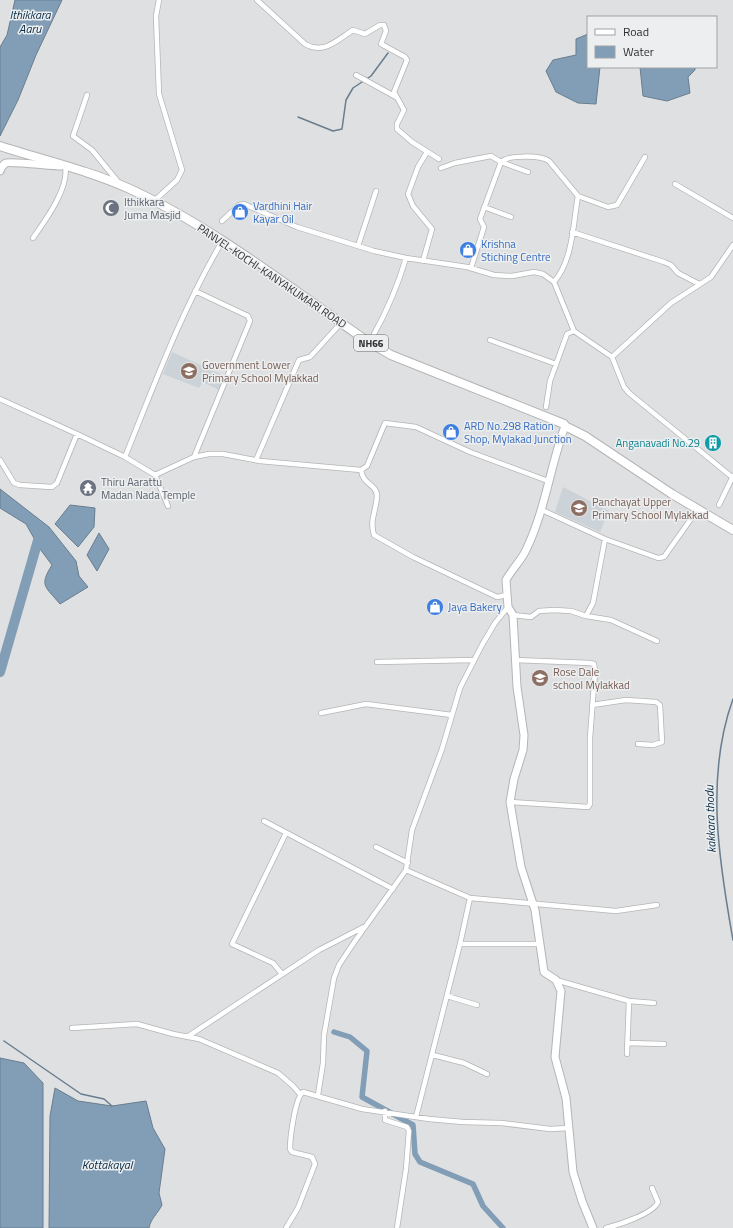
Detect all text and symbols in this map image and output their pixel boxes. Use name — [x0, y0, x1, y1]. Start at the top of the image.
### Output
water label: Ithikkara Aaru — [9, 5, 52, 38]
legend — [587, 16, 717, 68]
text: Road — [623, 22, 649, 41]
text: Water — [623, 42, 654, 61]
place label: Ithikkara Juma Masjid — [124, 194, 181, 223]
mosque icon: Ithikkara Juma Masjid — [101, 198, 121, 218]
place label: Vardhini Hair Kayar Oil — [253, 198, 312, 227]
shop icon: Vardhini Hair Kayar Oil — [230, 202, 250, 222]
street label: PANVEL-KOCHI-KANYAKUMARI ROAD — [194, 220, 350, 332]
place label: Krishna Stiching Centre — [481, 236, 551, 265]
shop icon: Krishna Stiching Centre — [458, 240, 478, 260]
road number: NH66 — [354, 335, 388, 351]
place label: Government Lower Primary School Mylakkad — [202, 357, 319, 386]
school or university icon: Government Lower Primary School Mylakkad — [179, 361, 199, 381]
place label: ARD No.298 Ration Shop, Mylakad Junction — [464, 418, 572, 447]
shop icon: ARD No.298 Ration Shop, Mylakad Junction — [441, 422, 461, 442]
building icon: Anganavadi No.29 — [703, 433, 723, 453]
place label: Anganavadi No.29 — [616, 435, 700, 451]
place label: Thiru Aarattu Madan Nada Temple — [101, 474, 196, 503]
temple icon: Thiru Aarattu Madan Nada Temple — [78, 478, 98, 498]
place label: Panchayat Upper Primary School Mylakkad — [592, 494, 709, 523]
school or university icon: Panchayat Upper Primary School Mylakkad — [569, 498, 589, 518]
shop icon: Jaya Bakery — [425, 597, 445, 617]
place label: Jaya Bakery — [448, 599, 503, 615]
place label: Rose Dale school Mylakkad — [553, 664, 630, 693]
school or university icon: Rose Dale school Mylakkad — [530, 668, 550, 688]
water label: kakkara thodu — [699, 784, 721, 853]
water label: Kottakayal — [82, 1155, 134, 1174]

